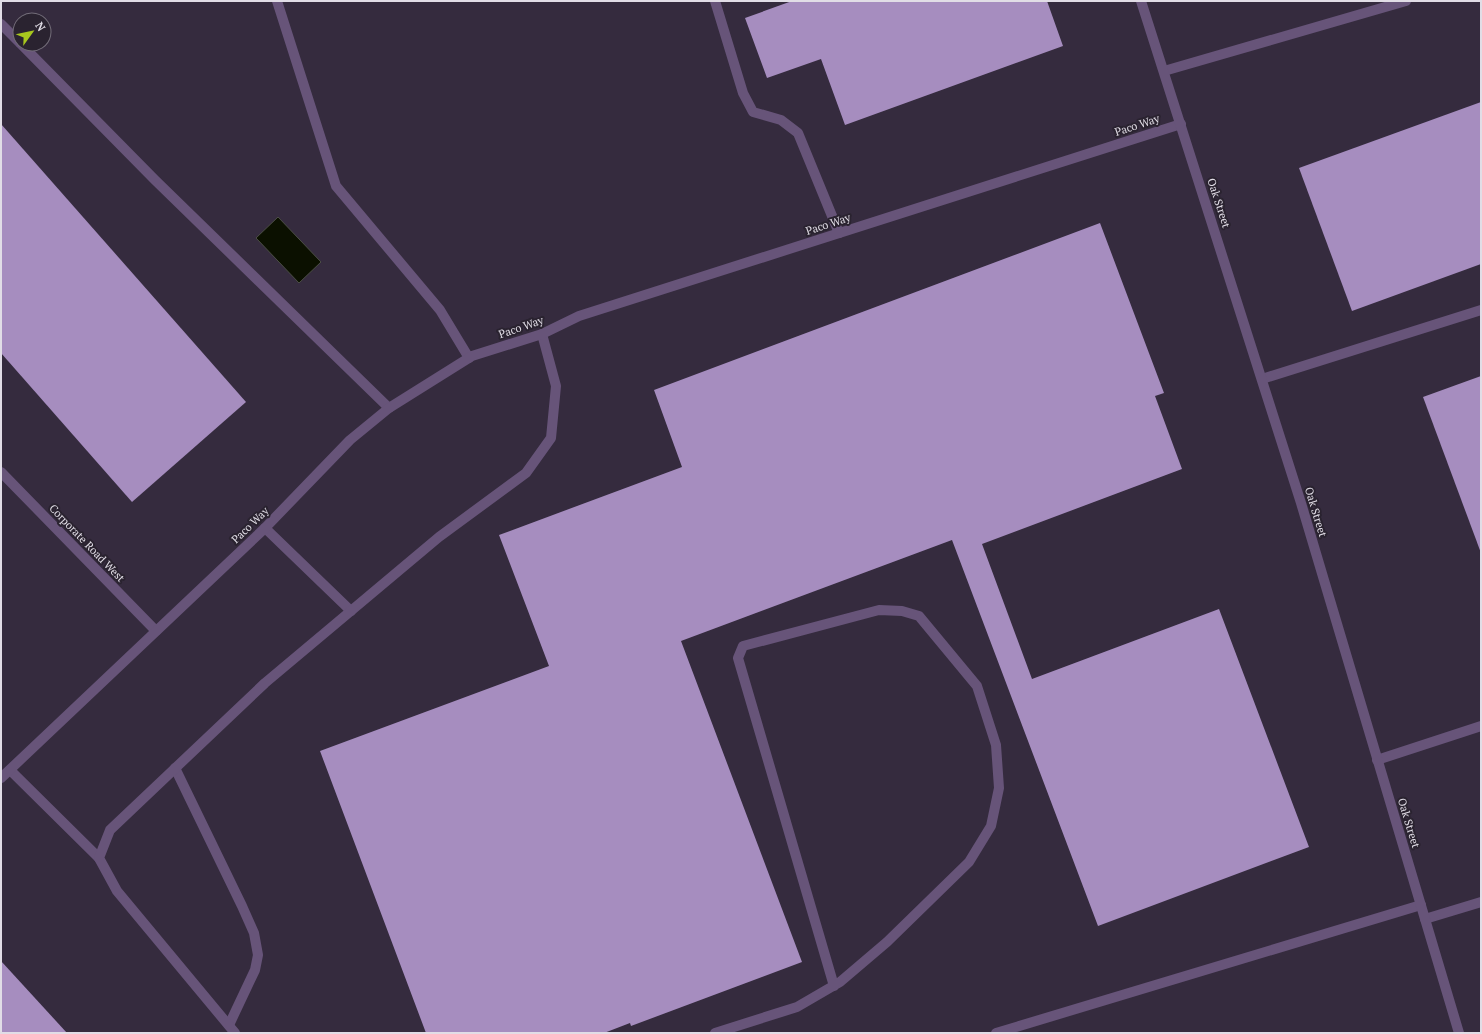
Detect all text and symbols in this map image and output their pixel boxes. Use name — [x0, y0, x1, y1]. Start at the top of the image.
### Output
north arrow — [12, 12, 52, 52]
text: N — [32, 19, 49, 34]
street label: Paco Way — [1113, 111, 1162, 139]
street label: Oak Street — [1204, 176, 1234, 230]
street label: Paco Way — [804, 210, 853, 238]
street label: Paco Way — [497, 313, 546, 341]
street label: Oak Street — [1302, 485, 1330, 539]
street label: Corporate Road West — [46, 501, 128, 585]
street label: Paco Way — [228, 504, 272, 546]
street label: Oak Street — [1395, 796, 1423, 850]

